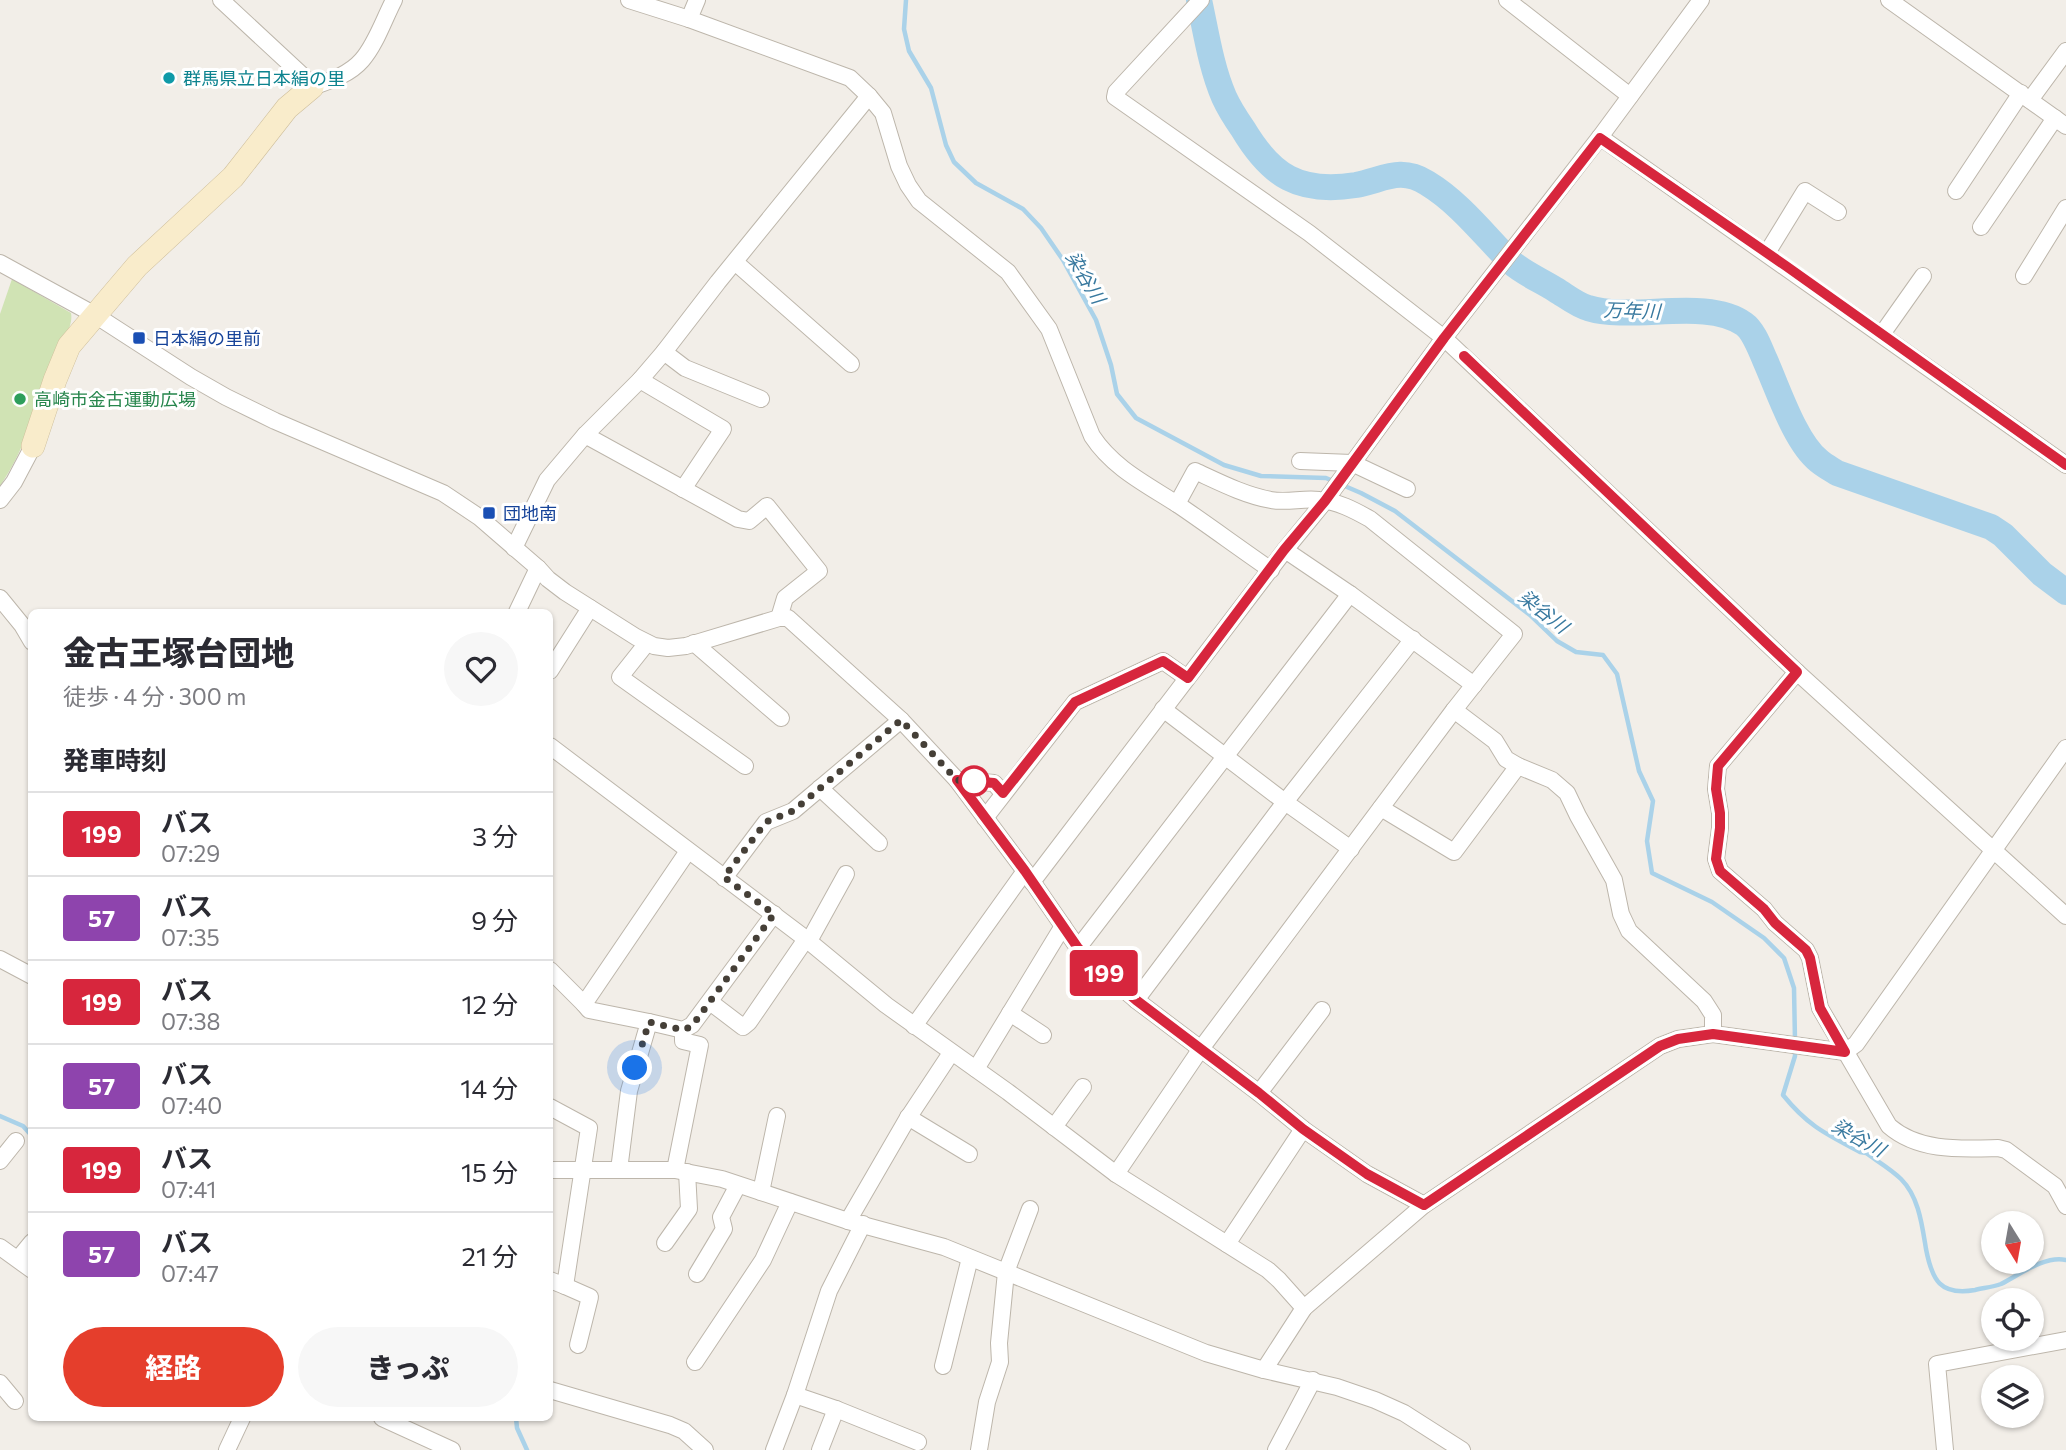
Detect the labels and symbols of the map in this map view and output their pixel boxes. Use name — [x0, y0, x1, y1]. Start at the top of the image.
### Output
place label: 群馬県立日本絹の里 — [183, 67, 345, 89]
marker: 群馬県立日本絹の里 — [161, 70, 177, 86]
water label: 染谷川 — [1061, 247, 1112, 309]
water label: 万年川 — [1603, 298, 1663, 323]
place label: 日本絹の里前 — [153, 327, 261, 349]
marker: 日本絹の里前 — [131, 330, 147, 346]
place label: 高崎市金古運動広場 — [34, 388, 196, 410]
marker: 高崎市金古運動広場 — [12, 391, 28, 407]
place label: 団地南 — [503, 502, 557, 524]
marker: 団地南 — [481, 505, 497, 521]
water label: 染谷川 — [1514, 584, 1575, 639]
unlabelled marker — [959, 766, 989, 796]
line badge: 199 — [1064, 950, 1144, 996]
your location — [617, 1050, 652, 1085]
water label: 染谷川 — [1828, 1113, 1891, 1162]
north arrow — [1981, 1211, 2044, 1274]

